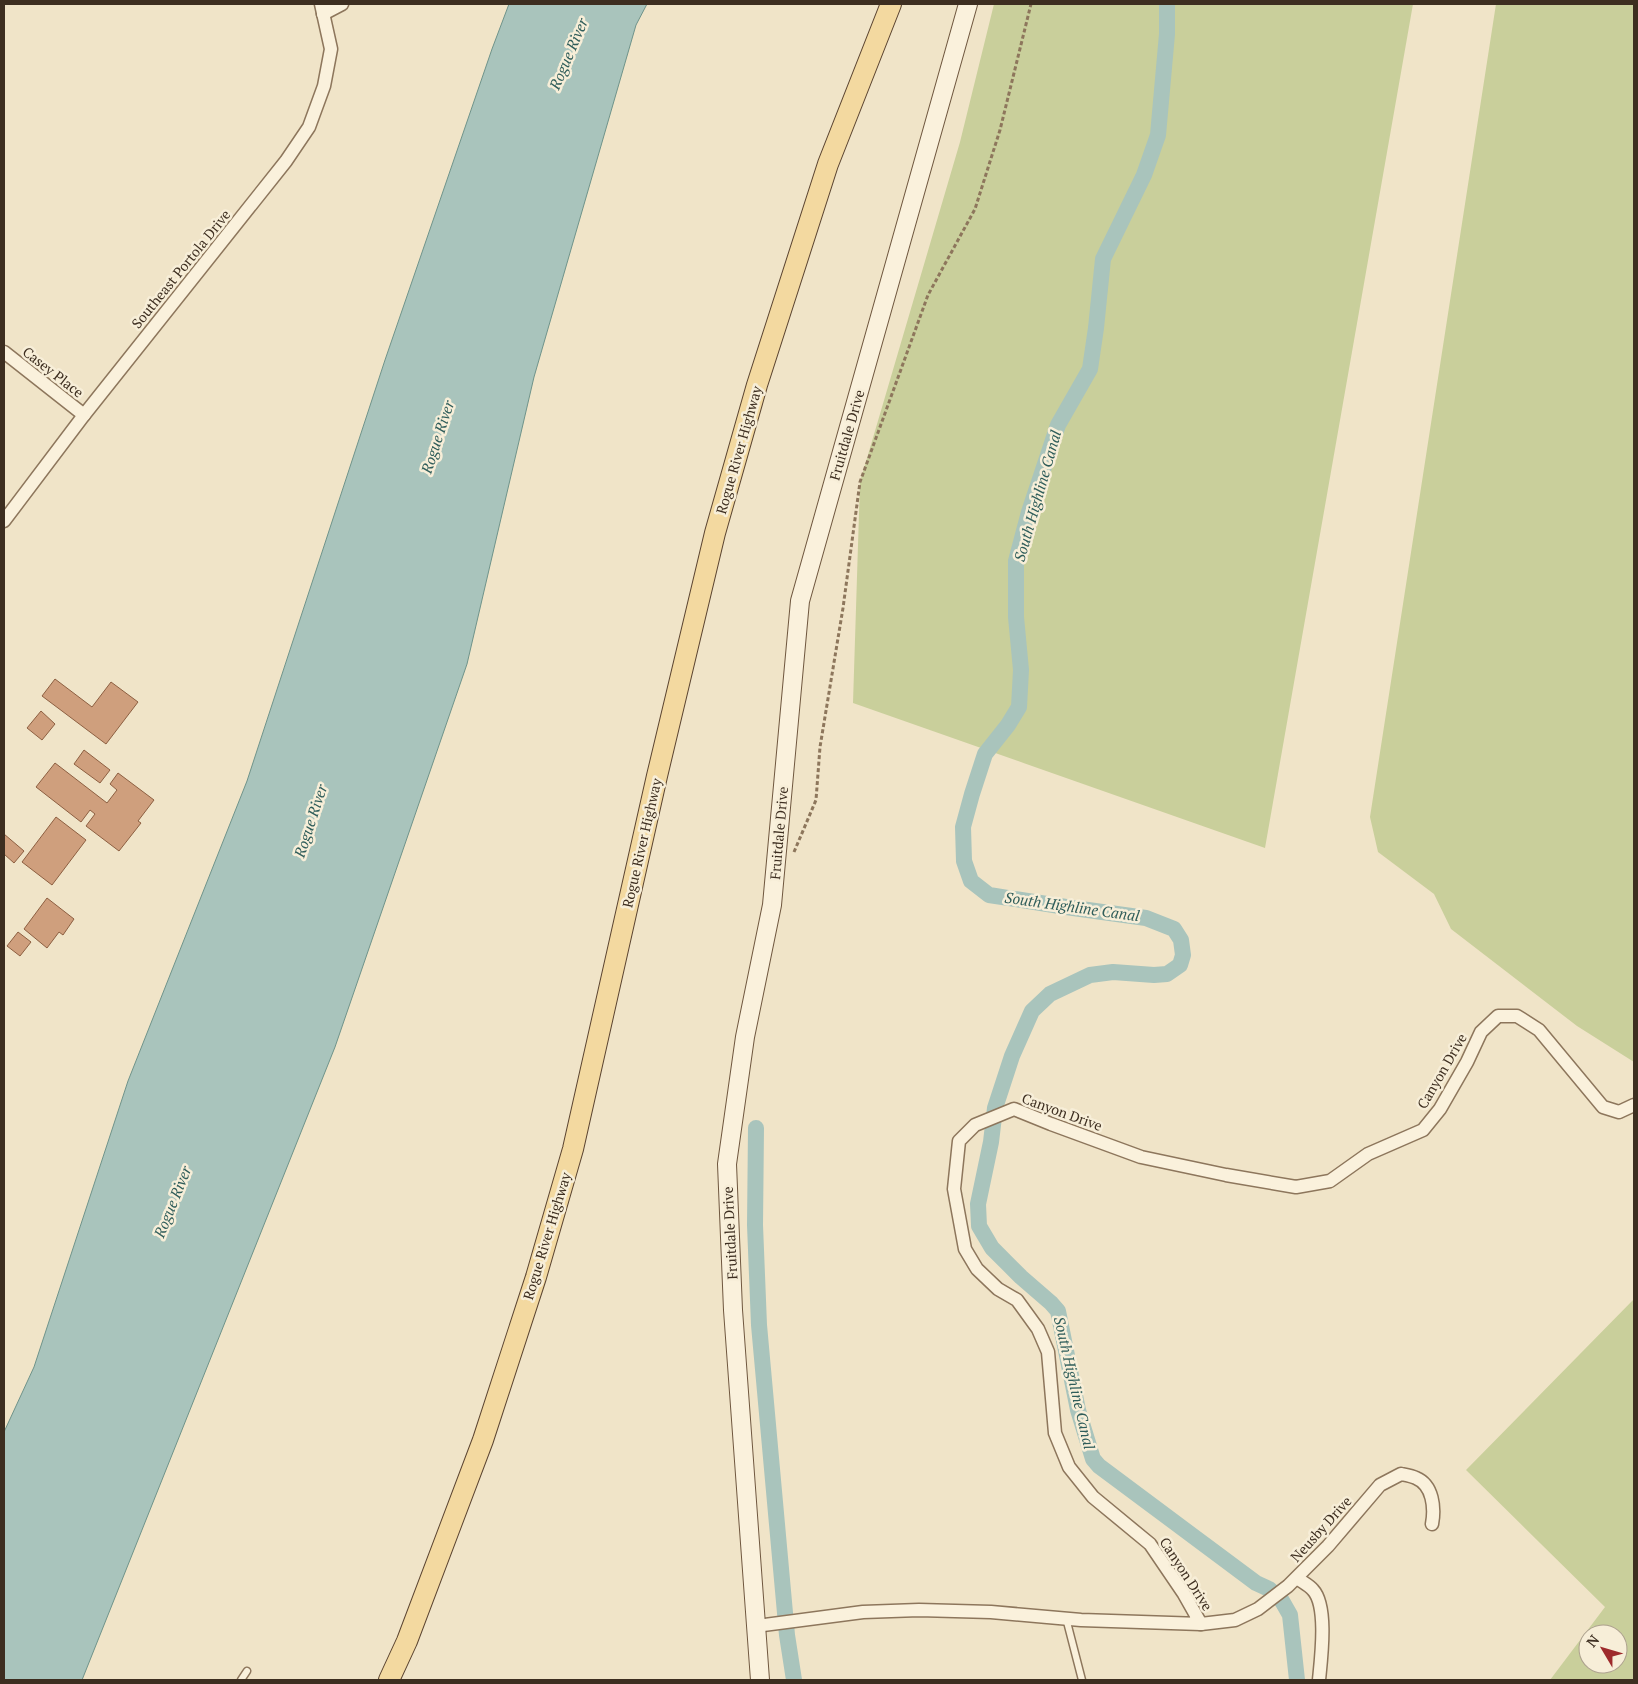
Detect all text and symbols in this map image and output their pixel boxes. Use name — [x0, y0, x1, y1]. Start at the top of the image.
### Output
water label: Rogue River — [544, 14, 593, 93]
street label: Southeast Portola Drive — [127, 205, 234, 332]
street label: Casey Place — [19, 342, 88, 401]
street label: Rogue River Highway — [711, 383, 766, 516]
street label: Fruitdale Drive — [825, 387, 869, 482]
water label: Rogue River — [416, 397, 459, 477]
water label: South Highline Canal — [1009, 427, 1066, 564]
street label: Rogue River Highway — [617, 775, 666, 910]
water label: Rogue River — [289, 781, 332, 861]
street label: Fruitdale Drive — [765, 786, 792, 880]
water label: South Highline Canal — [1004, 887, 1142, 925]
street label: Canyon Drive — [1412, 1030, 1471, 1112]
street label: Canyon Drive — [1019, 1088, 1105, 1135]
water label: Rogue River — [148, 1162, 196, 1241]
street label: Rogue River Highway — [518, 1169, 575, 1302]
street label: Fruitdale Drive — [718, 1186, 741, 1280]
water label: South Highline Canal — [1050, 1314, 1100, 1452]
street label: Neusby Drive — [1286, 1492, 1355, 1566]
street label: Canyon Drive — [1156, 1533, 1217, 1614]
north arrow — [1578, 1624, 1628, 1674]
text: N — [1582, 1630, 1603, 1651]

